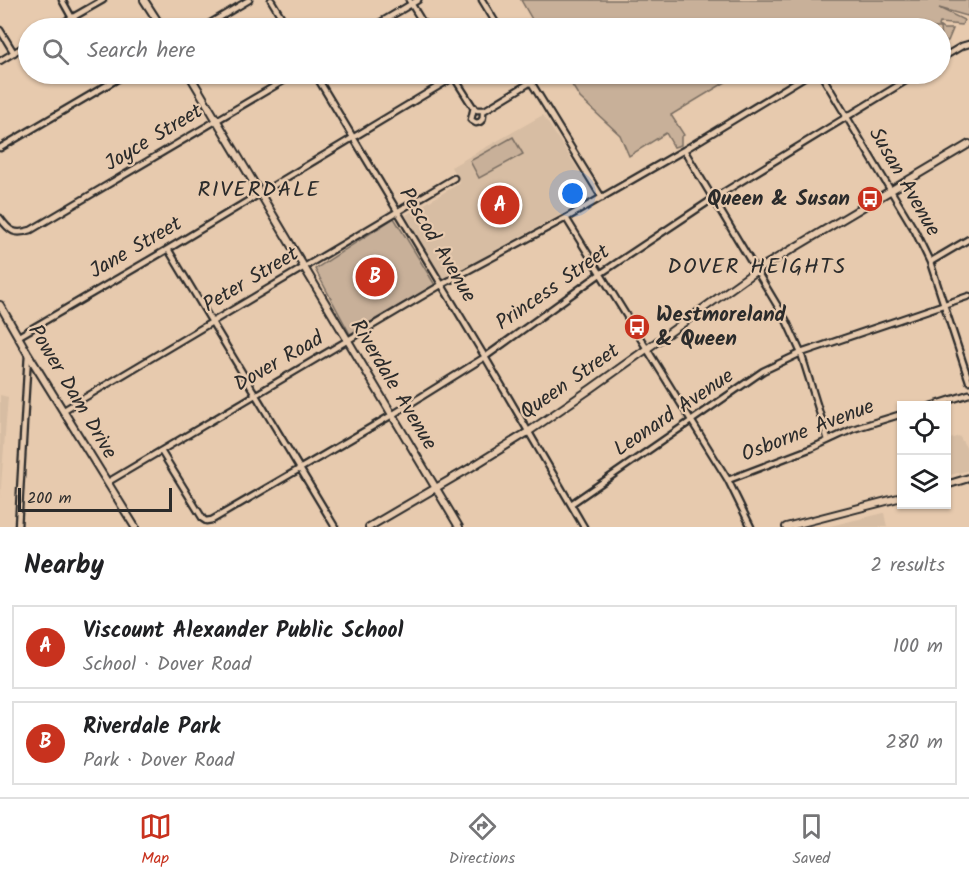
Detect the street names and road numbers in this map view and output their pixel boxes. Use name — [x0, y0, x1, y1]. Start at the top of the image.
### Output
street label: Joyce Street — [98, 95, 210, 180]
street label: Susan Avenue — [859, 121, 949, 243]
street label: Pescod Avenue — [390, 181, 485, 309]
street label: Jane Street — [84, 208, 189, 288]
street label: Princess Street — [489, 236, 618, 340]
street label: Peter Street — [197, 238, 306, 322]
street label: Riverdale Avenue — [341, 313, 445, 457]
street label: Power Dam Drive — [19, 318, 126, 466]
street label: Dover Road — [228, 323, 330, 401]
street label: Queen Street — [513, 335, 627, 429]
street label: Leonard Avenue — [607, 360, 741, 466]
street label: Osborne Avenue — [737, 390, 880, 472]

